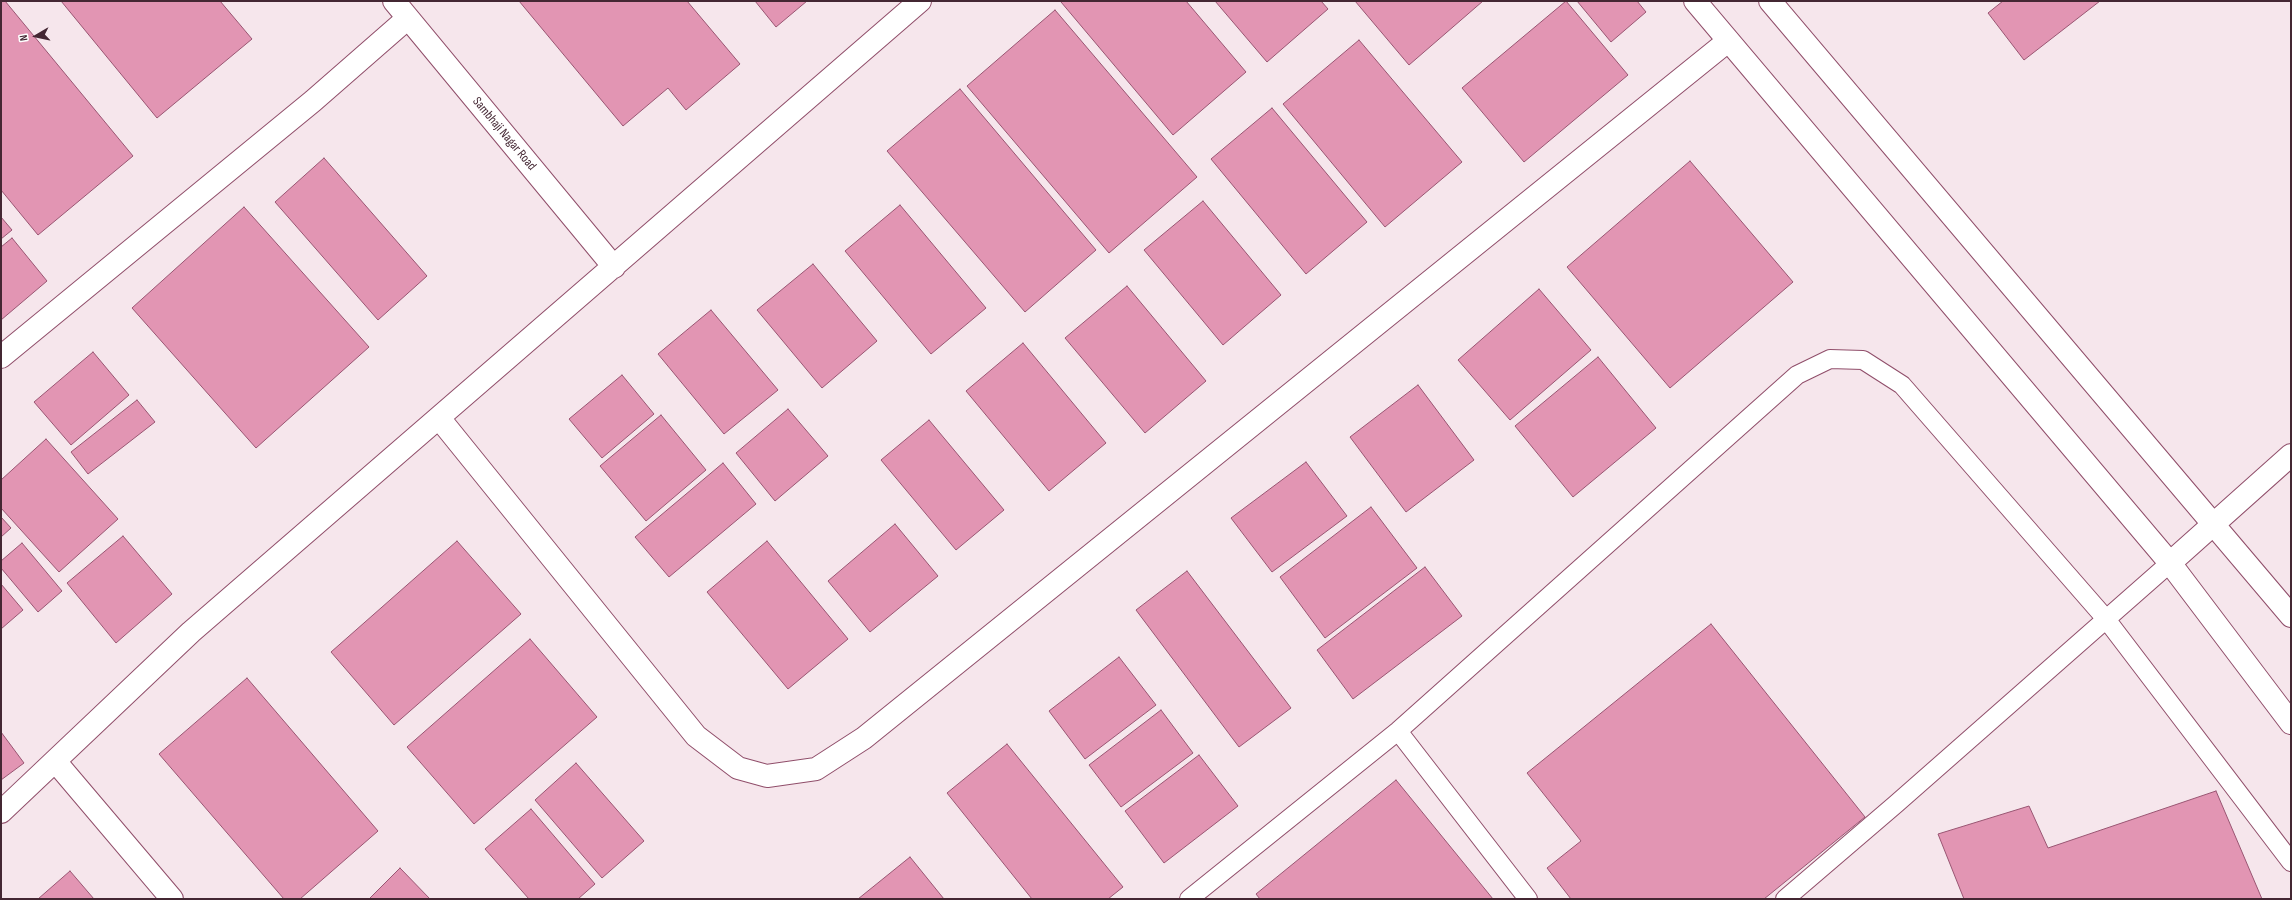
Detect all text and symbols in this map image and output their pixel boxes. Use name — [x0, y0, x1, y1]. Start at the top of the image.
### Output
north arrow — [16, 16, 56, 56]
text: N — [17, 34, 31, 42]
street label: Sambhaji Nagar Road — [469, 94, 539, 174]

